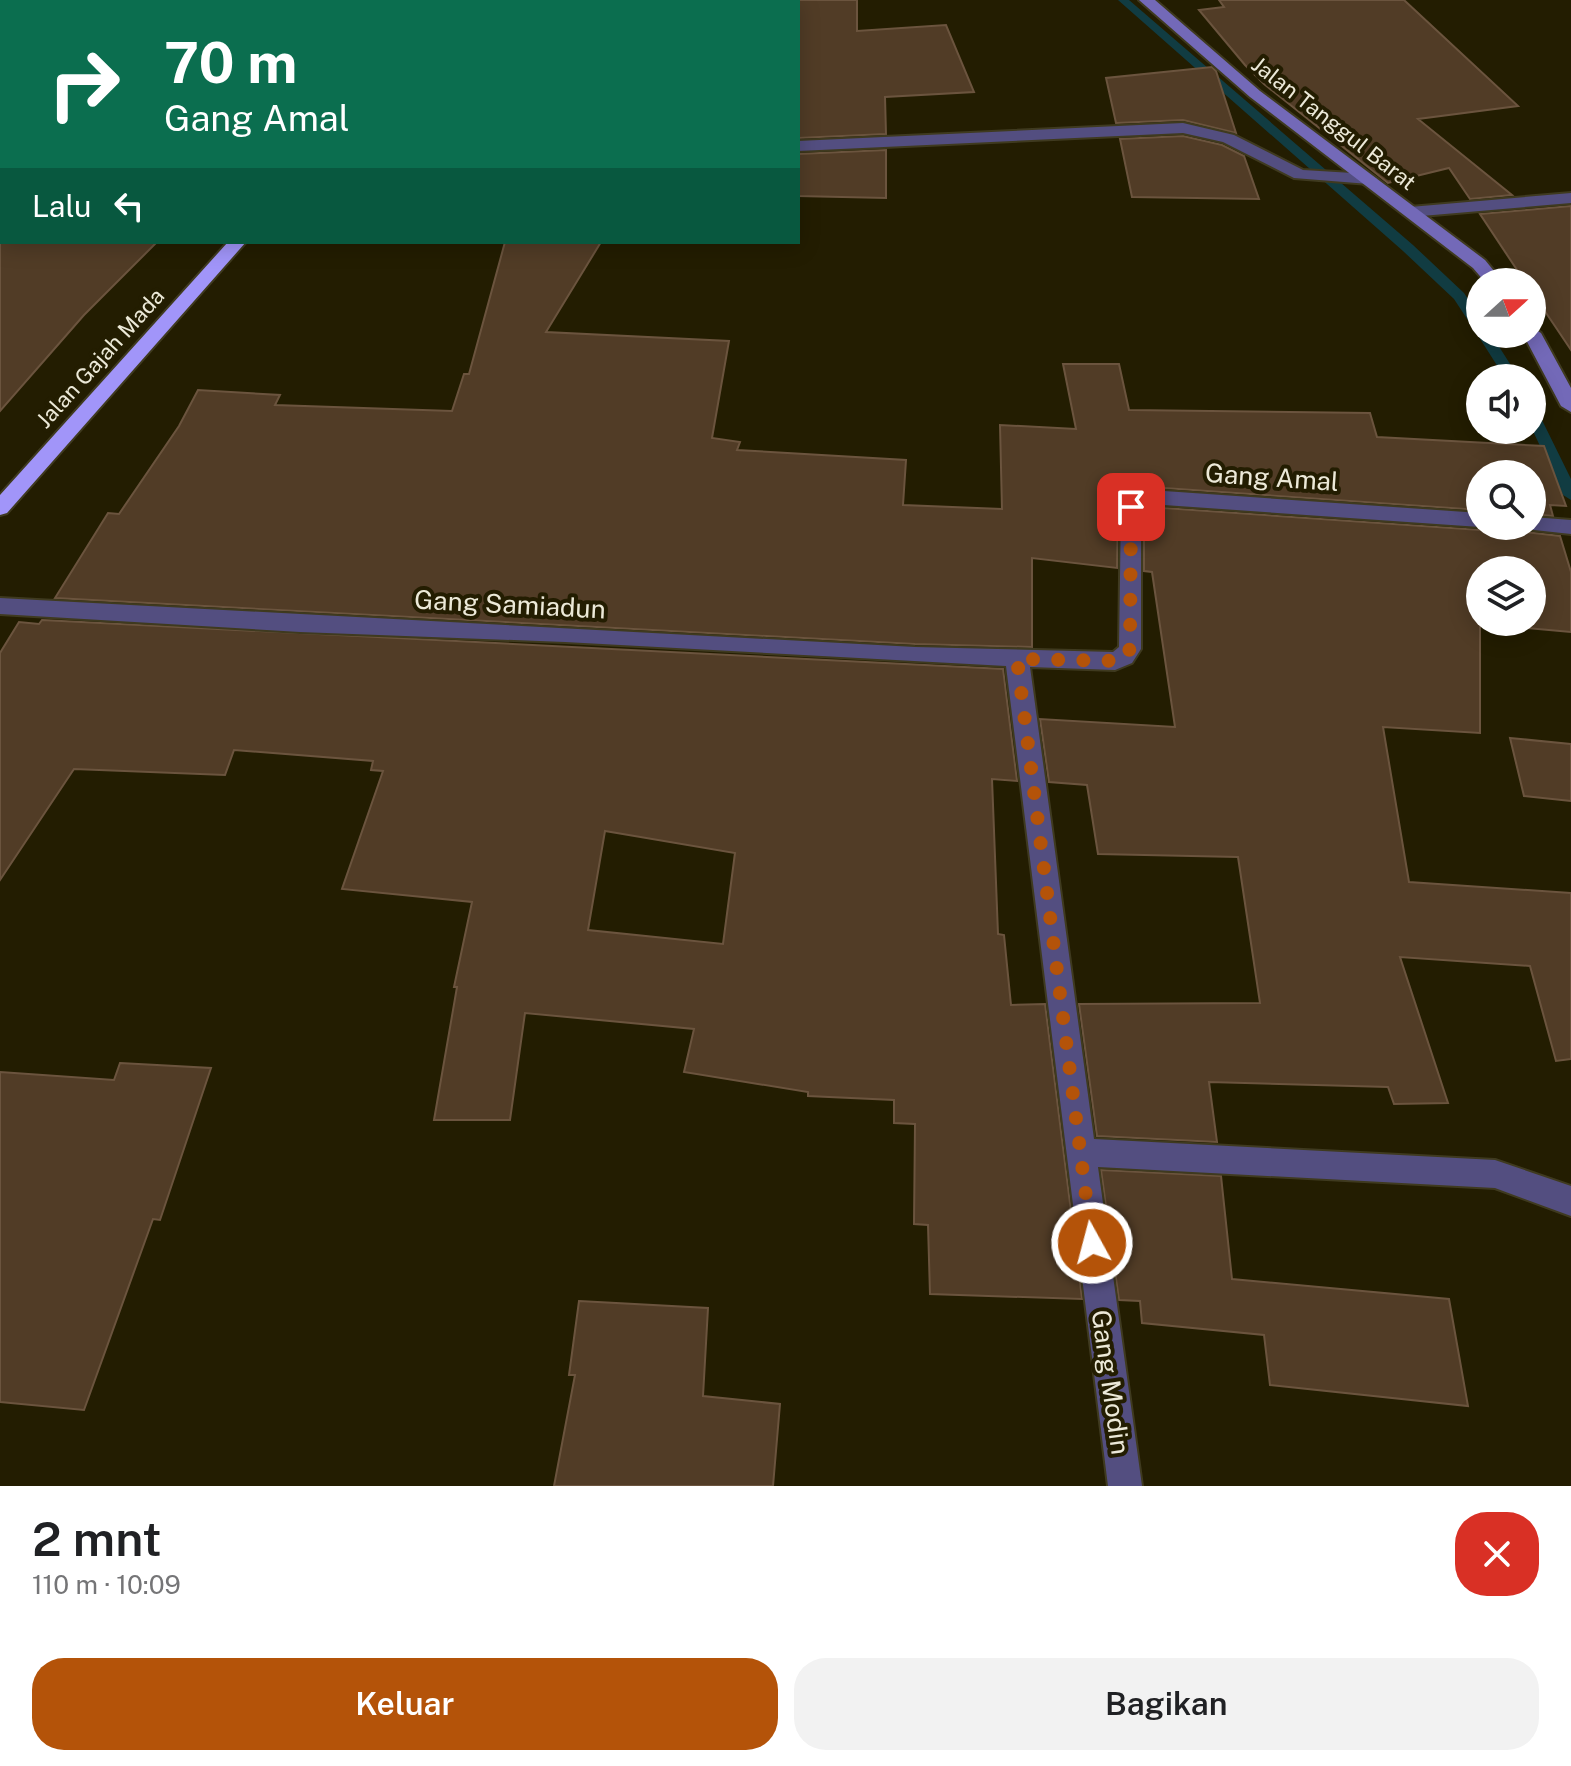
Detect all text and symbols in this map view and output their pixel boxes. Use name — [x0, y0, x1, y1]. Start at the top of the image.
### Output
text: 70 m — [164, 30, 297, 96]
icon: right — [32, 32, 136, 136]
street label: Jalan Tanggul Barat — [1247, 51, 1421, 195]
text: Gang Amal — [164, 97, 350, 139]
icon: left — [107, 184, 151, 228]
text: Lalu — [32, 188, 91, 224]
north arrow — [1466, 268, 1546, 348]
map controls — [1466, 268, 1546, 636]
street label: Jalan Gajah Mada — [31, 283, 169, 433]
button: sound — [1466, 364, 1546, 444]
street label: Gang Amal — [1204, 457, 1340, 497]
button: search — [1466, 460, 1546, 540]
pin — [1097, 473, 1165, 541]
icon: arrive — [1109, 485, 1153, 529]
button: layers — [1466, 556, 1546, 636]
street label: Gang Samiadun — [413, 584, 607, 624]
position arrow — [1050, 1201, 1134, 1285]
street label: Gang Modin — [1086, 1308, 1136, 1456]
text: 2 mnt — [32, 1510, 162, 1567]
button: close — [1455, 1512, 1539, 1596]
text: 110 m · 10:09 — [32, 1569, 181, 1600]
button: Keluar — [32, 1658, 778, 1750]
button: Bagikan — [794, 1658, 1539, 1750]

